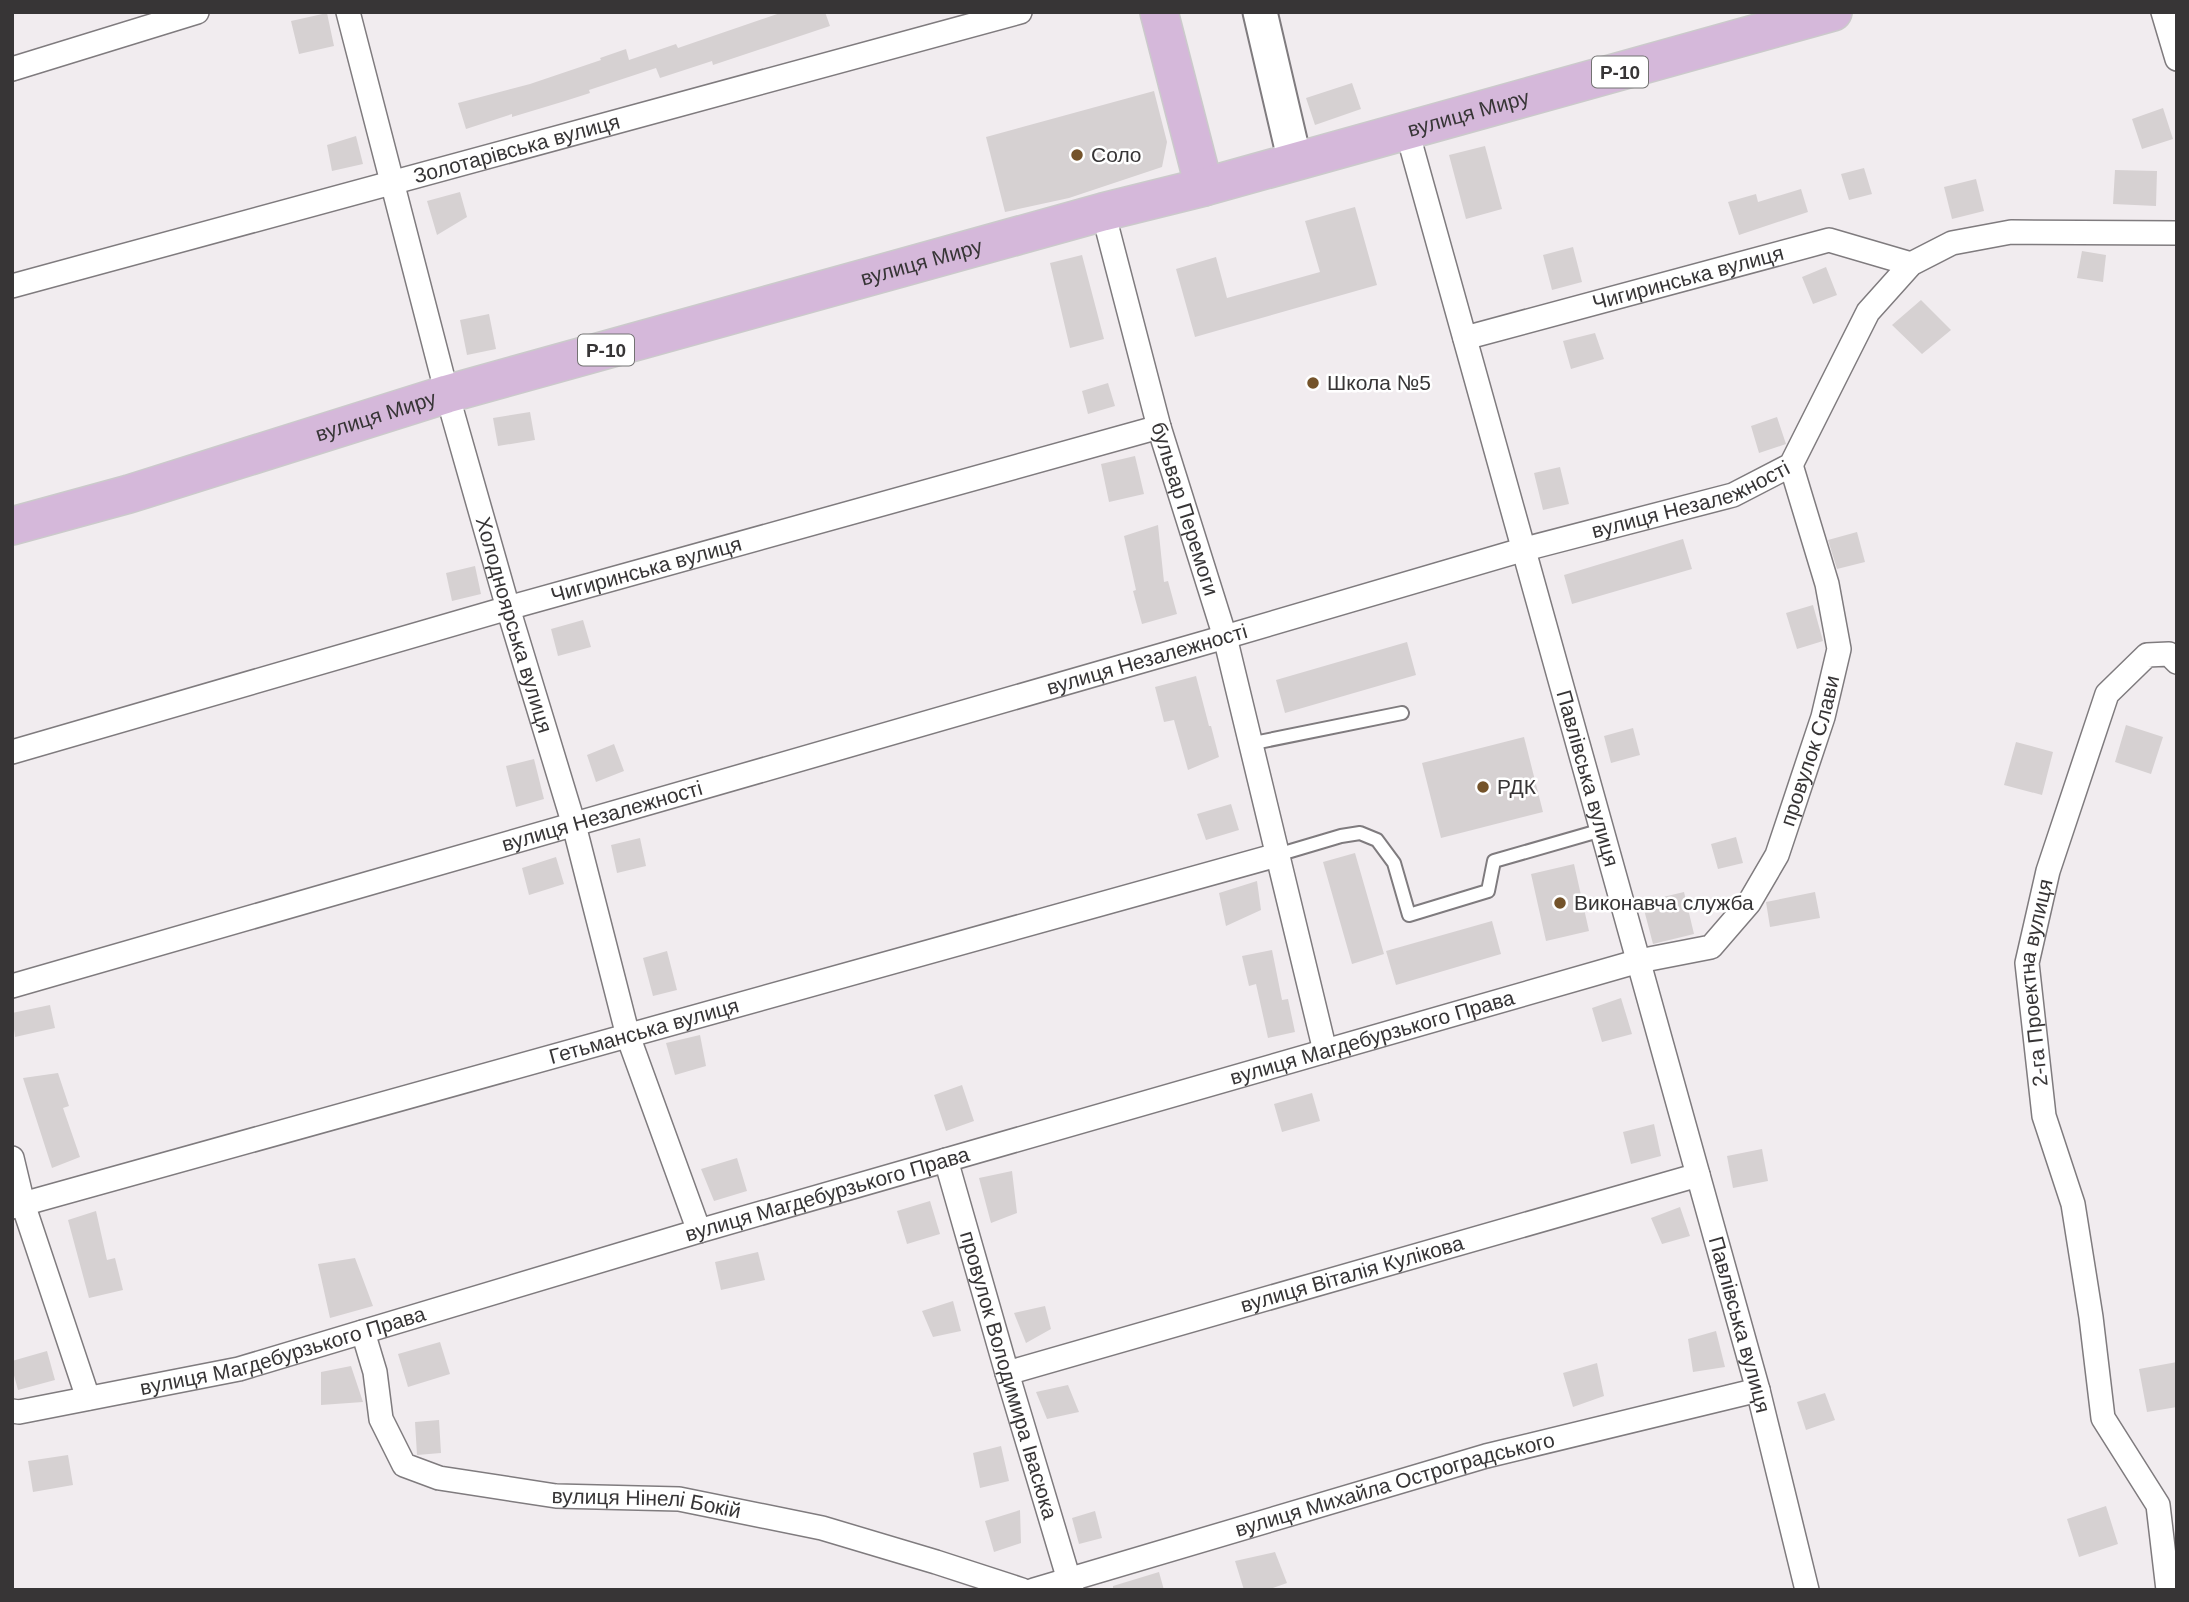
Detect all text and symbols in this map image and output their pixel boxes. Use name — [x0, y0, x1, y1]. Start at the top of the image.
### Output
road number: Р-10 — [1592, 57, 1648, 88]
street label: вулиця Миру — [1405, 85, 1532, 141]
street label: Золотарівська вулиця — [411, 109, 622, 187]
place label: Соло — [1091, 143, 1142, 166]
marker: Соло — [1069, 147, 1085, 163]
street label: вулиця Миру — [858, 234, 985, 290]
street label: Чигиринська вулиця — [1590, 241, 1786, 314]
road number: Р-10 — [578, 334, 634, 366]
place label: Школа №5 — [1327, 371, 1431, 394]
marker: Школа №5 — [1305, 375, 1321, 391]
street label: вулиця Миру — [312, 386, 439, 446]
street label: бульвар Перемоги — [1147, 419, 1223, 598]
street label: вулиця Незалежності — [1589, 456, 1793, 542]
street label: Холодноярська вулиця — [472, 514, 557, 736]
street label: Чигиринська вулиця — [548, 532, 744, 607]
street label: вулиця Незалежності — [1044, 619, 1250, 699]
street label: провулок Слави — [1775, 673, 1843, 829]
street label: Павлівська вулиця — [1552, 687, 1623, 869]
place label: РДК — [1497, 775, 1537, 798]
street label: вулиця Незалежності — [499, 776, 705, 856]
marker: РДК — [1475, 779, 1491, 795]
street label: 2-га Проектна вулиця — [2015, 877, 2057, 1088]
place label: Виконавча служба — [1574, 891, 1754, 914]
marker: Виконавча служба — [1552, 895, 1568, 911]
street label: вулиця Магдебурзького Права — [1227, 985, 1517, 1089]
street label: Гетьманська вулиця — [546, 993, 741, 1068]
street label: вулиця Магдебурзького Права — [682, 1142, 972, 1246]
street label: провулок Володимира Івасюка — [956, 1228, 1062, 1522]
street label: вулиця Віталія Кулікова — [1238, 1231, 1466, 1316]
street label: Павлівська вулиця — [1705, 1234, 1775, 1415]
street label: вулиця Магдебурзького Права — [138, 1302, 428, 1399]
street label: вулиця Михайла Остроградського — [1232, 1428, 1557, 1541]
street label: вулиця Нінелі Бокій — [551, 1484, 743, 1522]

